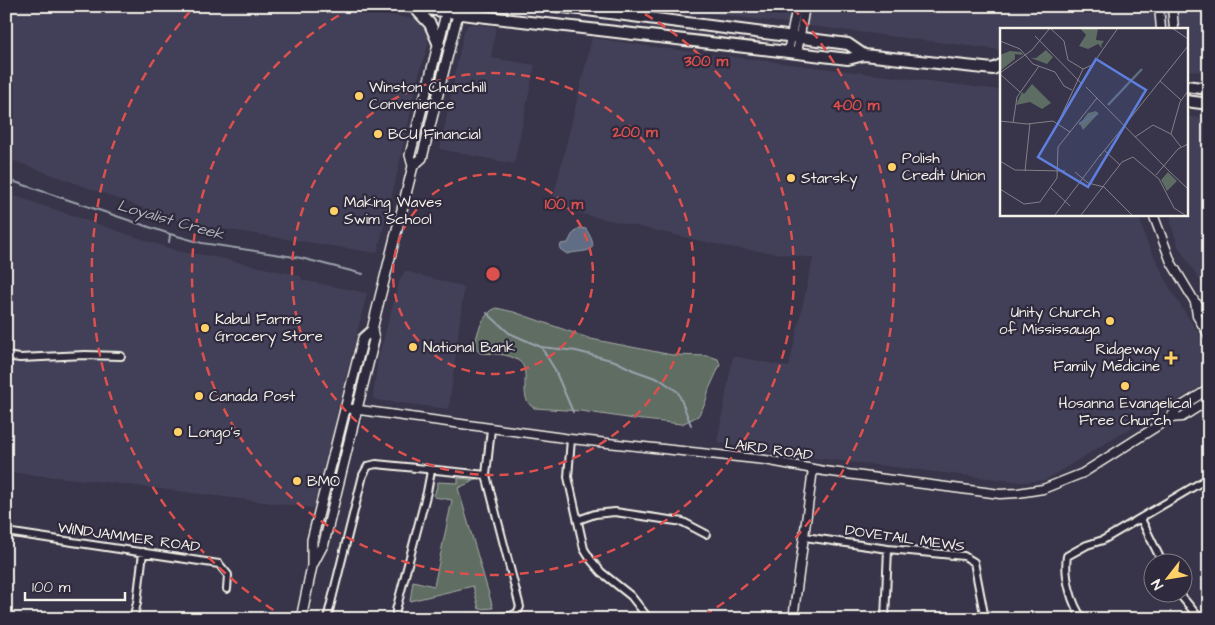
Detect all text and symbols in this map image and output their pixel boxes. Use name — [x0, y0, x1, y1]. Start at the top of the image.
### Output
inset map — [1000, 28, 1188, 215]
text: 300 m — [683, 51, 728, 72]
place label: Winston Churchill Convenience — [369, 77, 486, 115]
marker: Winston Churchill Convenience — [353, 90, 365, 102]
text: 400 m — [833, 95, 880, 116]
text: 200 m — [611, 122, 658, 143]
place label: BCU Financial — [388, 124, 481, 145]
marker: BCU Financial — [372, 128, 384, 140]
place label: Polish Credit Union — [902, 148, 986, 186]
marker: Polish Credit Union — [886, 161, 898, 173]
place label: Starsky — [801, 168, 858, 190]
marker: Starsky — [785, 172, 797, 184]
place label: Making Waves Swim School — [344, 192, 442, 230]
water label: Loyalist Creek — [114, 194, 228, 247]
text: 100 m — [545, 194, 584, 215]
marker: Making Waves Swim School — [328, 205, 340, 217]
centre of rings — [484, 265, 502, 283]
place label: Unity Church of Mississauga — [999, 302, 1101, 341]
place label: Kabul Farms Grocery Store — [215, 309, 323, 348]
marker: Unity Church of Mississauga — [1104, 315, 1116, 327]
marker: Kabul Farms Grocery Store — [199, 322, 211, 334]
place label: National Bank — [423, 337, 515, 358]
place label: Ridgeway Family Medicine — [1054, 339, 1160, 378]
marker: National Bank — [407, 341, 419, 353]
marker: Ridgeway Family Medicine — [1164, 351, 1178, 365]
marker: Hosanna Evangelical Free Church — [1119, 380, 1131, 392]
place label: Canada Post — [209, 386, 295, 407]
marker: Canada Post — [193, 390, 205, 402]
place label: Hosanna Evangelical Free Church — [1058, 393, 1192, 431]
place label: Longo's — [188, 422, 241, 444]
marker: Longo's — [172, 426, 184, 438]
street label: LAIRD ROAD — [724, 433, 815, 466]
place label: BMO — [307, 471, 340, 492]
marker: BMO — [291, 475, 303, 487]
street label: WINDJAMMER ROAD — [56, 517, 202, 558]
street label: DOVETAIL MEWS — [844, 520, 967, 557]
north arrow — [1142, 552, 1192, 602]
scale bar — [25, 570, 125, 602]
text: N — [1147, 575, 1169, 593]
text: 100 m — [32, 577, 71, 598]

